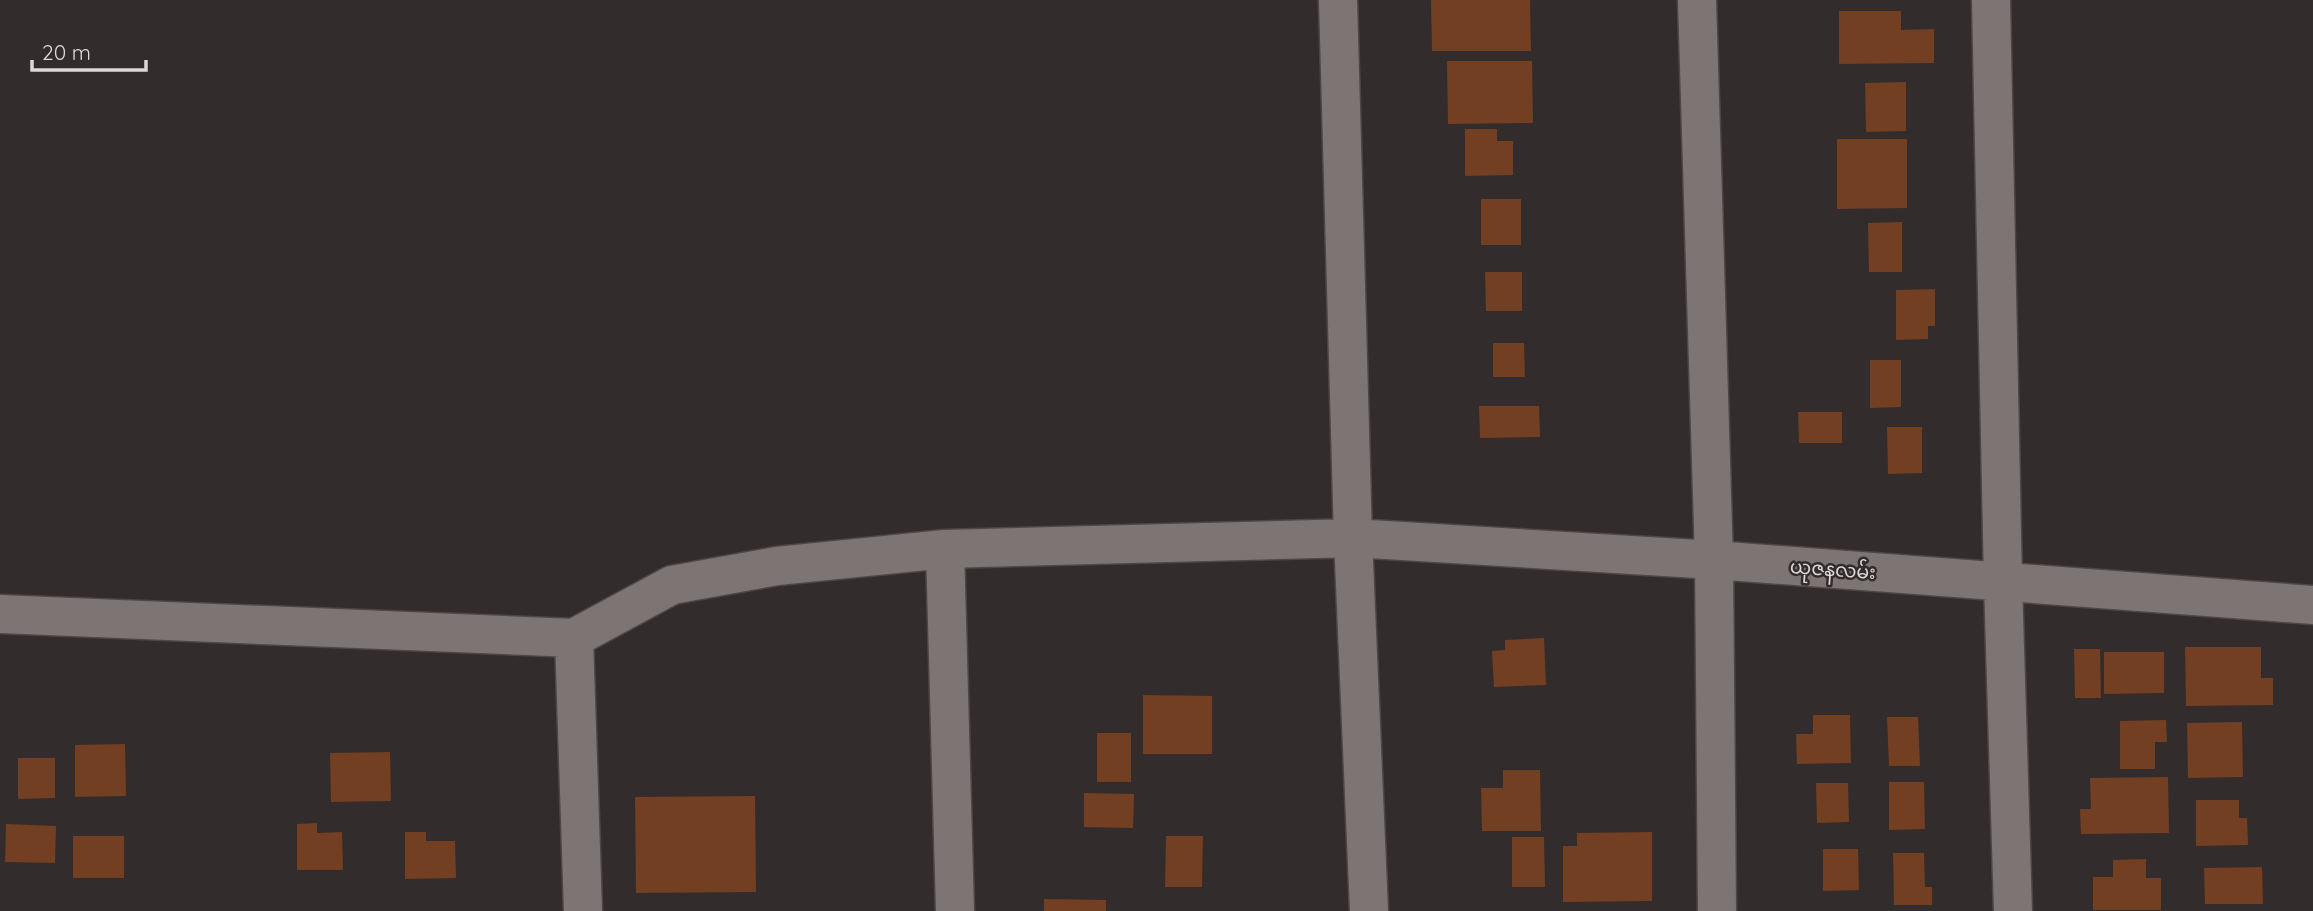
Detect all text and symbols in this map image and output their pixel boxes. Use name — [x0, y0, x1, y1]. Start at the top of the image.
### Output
scale bar — [32, 28, 145, 72]
text: 20 m — [42, 39, 91, 65]
street label: ယုဇနလမ်း — [1789, 552, 1877, 589]

